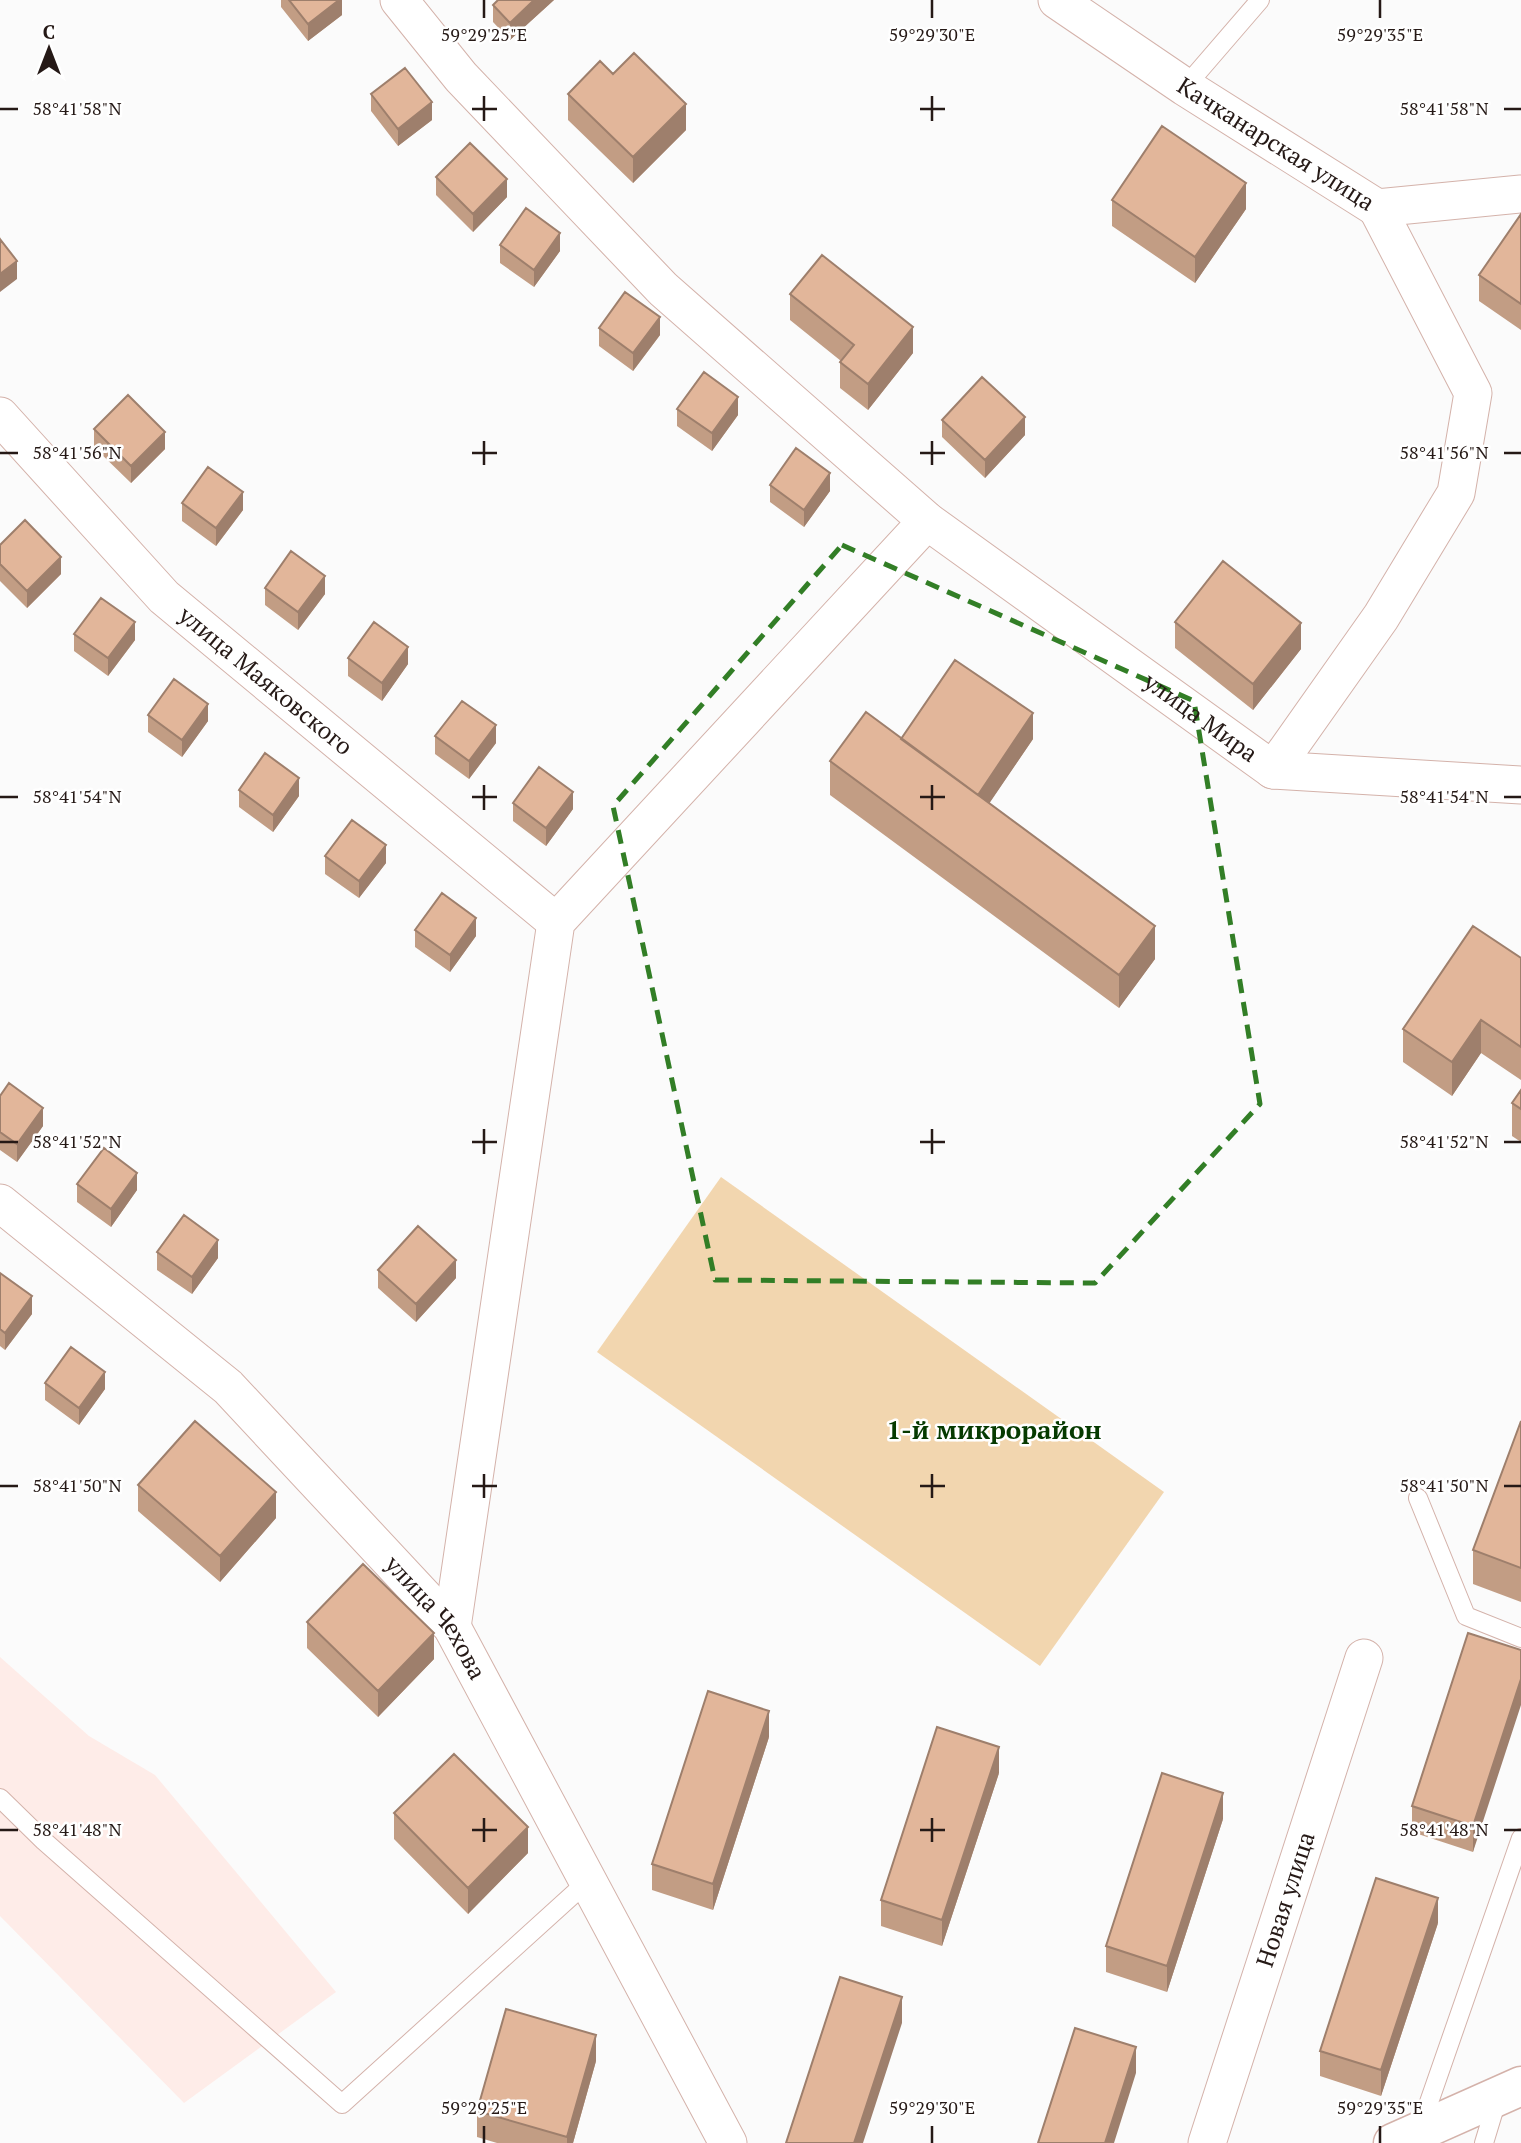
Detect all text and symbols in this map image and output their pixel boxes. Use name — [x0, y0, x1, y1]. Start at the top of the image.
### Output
north arrow — [14, 14, 84, 84]
text: С — [43, 19, 55, 44]
text: 59°29'25"E — [441, 22, 527, 46]
text: 59°29'30"E — [889, 22, 975, 46]
text: 59°29'35"E — [1337, 22, 1423, 46]
street label: Качканарская улица — [1171, 69, 1381, 218]
text: 58°41'58"N — [32, 96, 122, 120]
text: 58°41'58"N — [1399, 96, 1489, 120]
text: 58°41'56"N — [32, 440, 122, 464]
text: 58°41'56"N — [1399, 440, 1489, 464]
street label: улица Маяковского — [171, 598, 360, 762]
street label: улица Мира — [1137, 664, 1264, 769]
text: 58°41'54"N — [32, 784, 122, 808]
text: 58°41'54"N — [1399, 784, 1489, 808]
text: 58°41'52"N — [32, 1129, 122, 1153]
text: 58°41'52"N — [1399, 1129, 1489, 1153]
district label: 1-й микрорайон — [886, 1412, 1102, 1446]
text: 58°41'50"N — [32, 1473, 122, 1497]
text: 58°41'50"N — [1399, 1473, 1489, 1497]
street label: улица Чехова — [378, 1547, 494, 1685]
text: 58°41'48"N — [32, 1817, 122, 1841]
text: 58°41'48"N — [1399, 1817, 1489, 1841]
street label: Новая улица — [1248, 1827, 1322, 1971]
text: 59°29'25"E — [441, 2095, 527, 2119]
text: 59°29'30"E — [889, 2095, 975, 2119]
text: 59°29'35"E — [1337, 2095, 1423, 2119]

